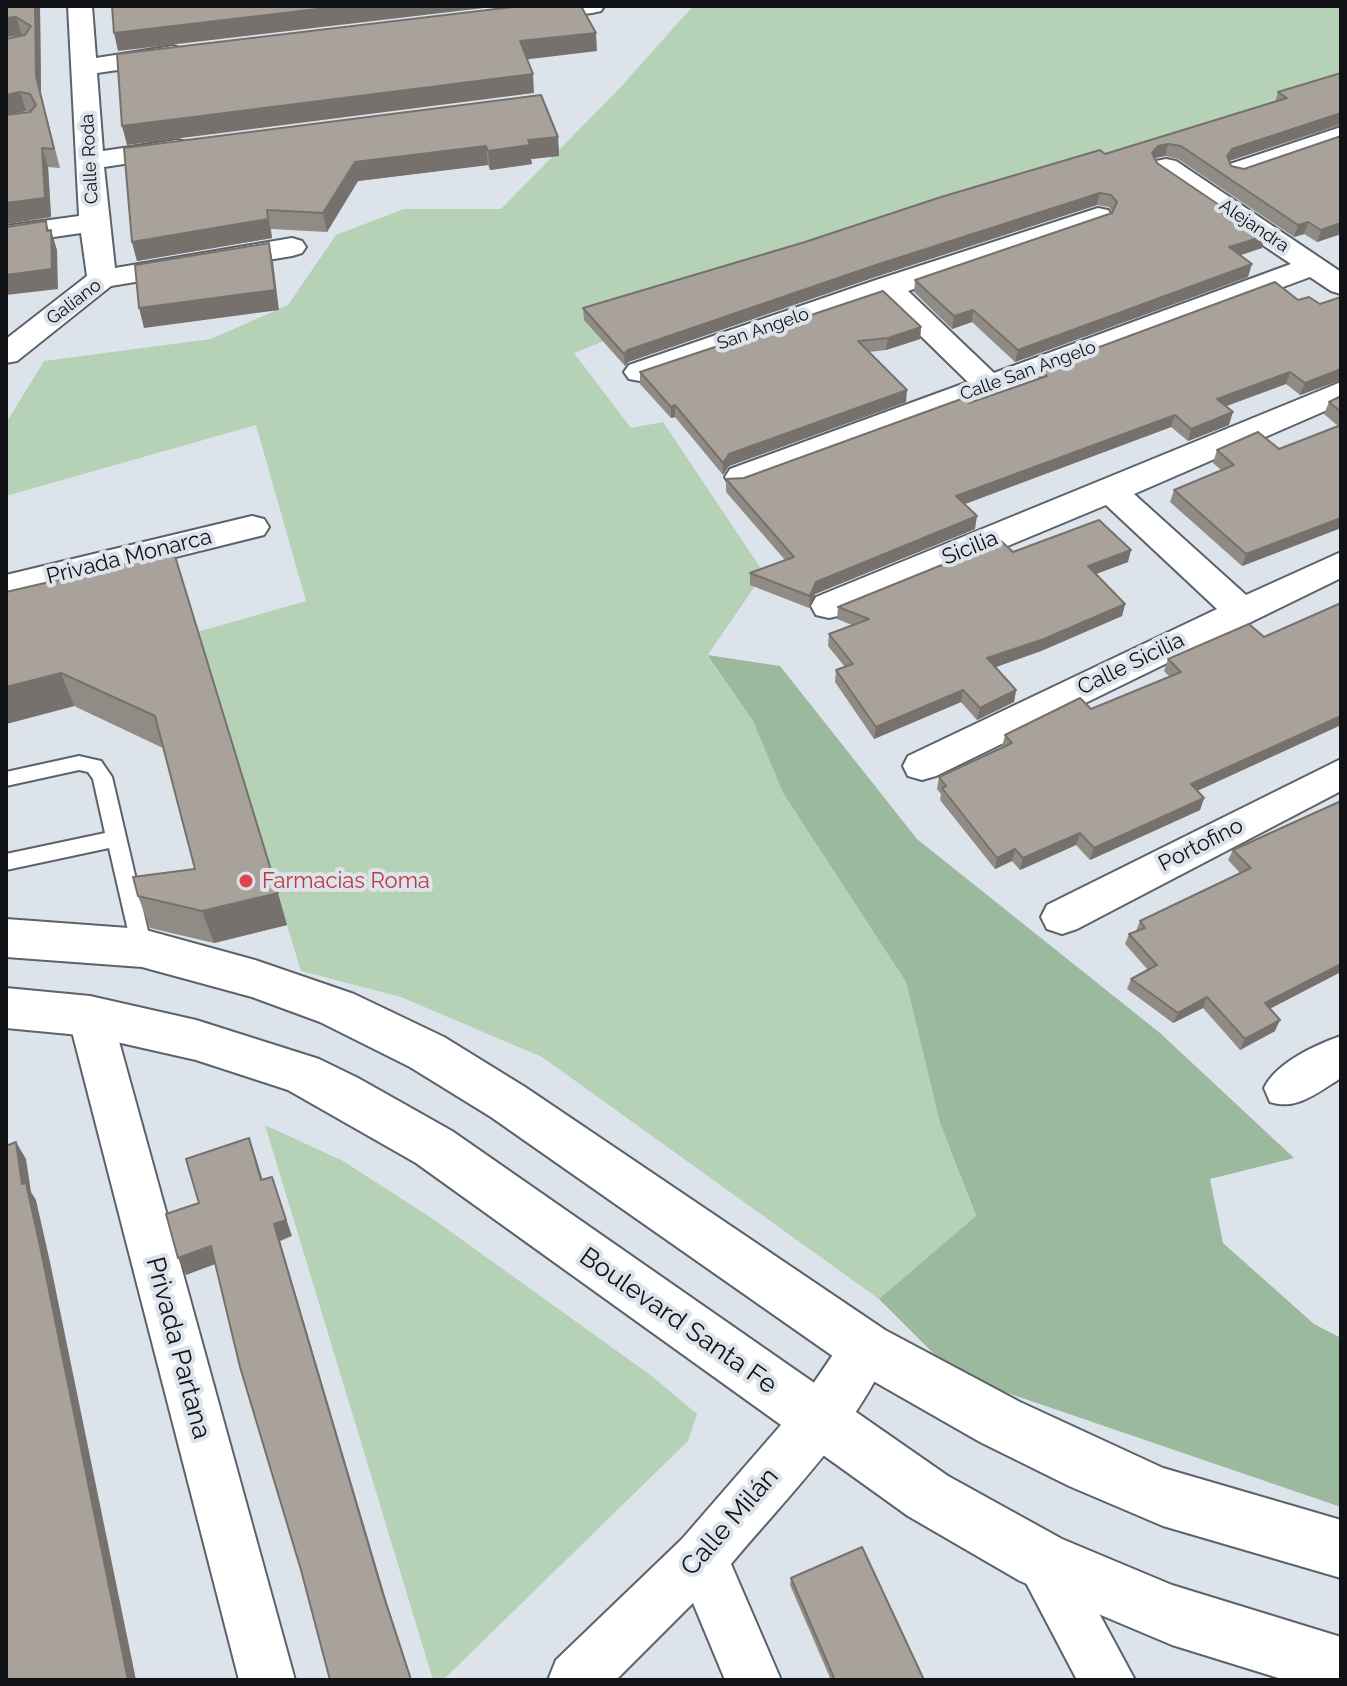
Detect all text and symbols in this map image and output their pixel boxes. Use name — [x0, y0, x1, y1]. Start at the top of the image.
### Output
street label: Calle Roda — [77, 113, 103, 205]
street label: Alejandra — [1215, 195, 1293, 257]
street label: Galiano — [43, 275, 105, 329]
street label: San Angelo — [714, 303, 812, 355]
street label: Calle San Angelo — [957, 336, 1099, 406]
street label: Privada Monarca — [44, 524, 214, 590]
street label: Sicilia — [938, 525, 1002, 571]
street label: Calle Sicilia — [1073, 627, 1189, 701]
street label: Portofino — [1154, 812, 1248, 878]
place label: Farmacias Roma — [262, 868, 430, 894]
marker: Farmacias Roma — [237, 872, 255, 890]
street label: Boulevard Santa Fe — [573, 1241, 783, 1401]
street label: Privada Partana — [139, 1254, 217, 1442]
street label: Calle Milán — [675, 1462, 785, 1582]

